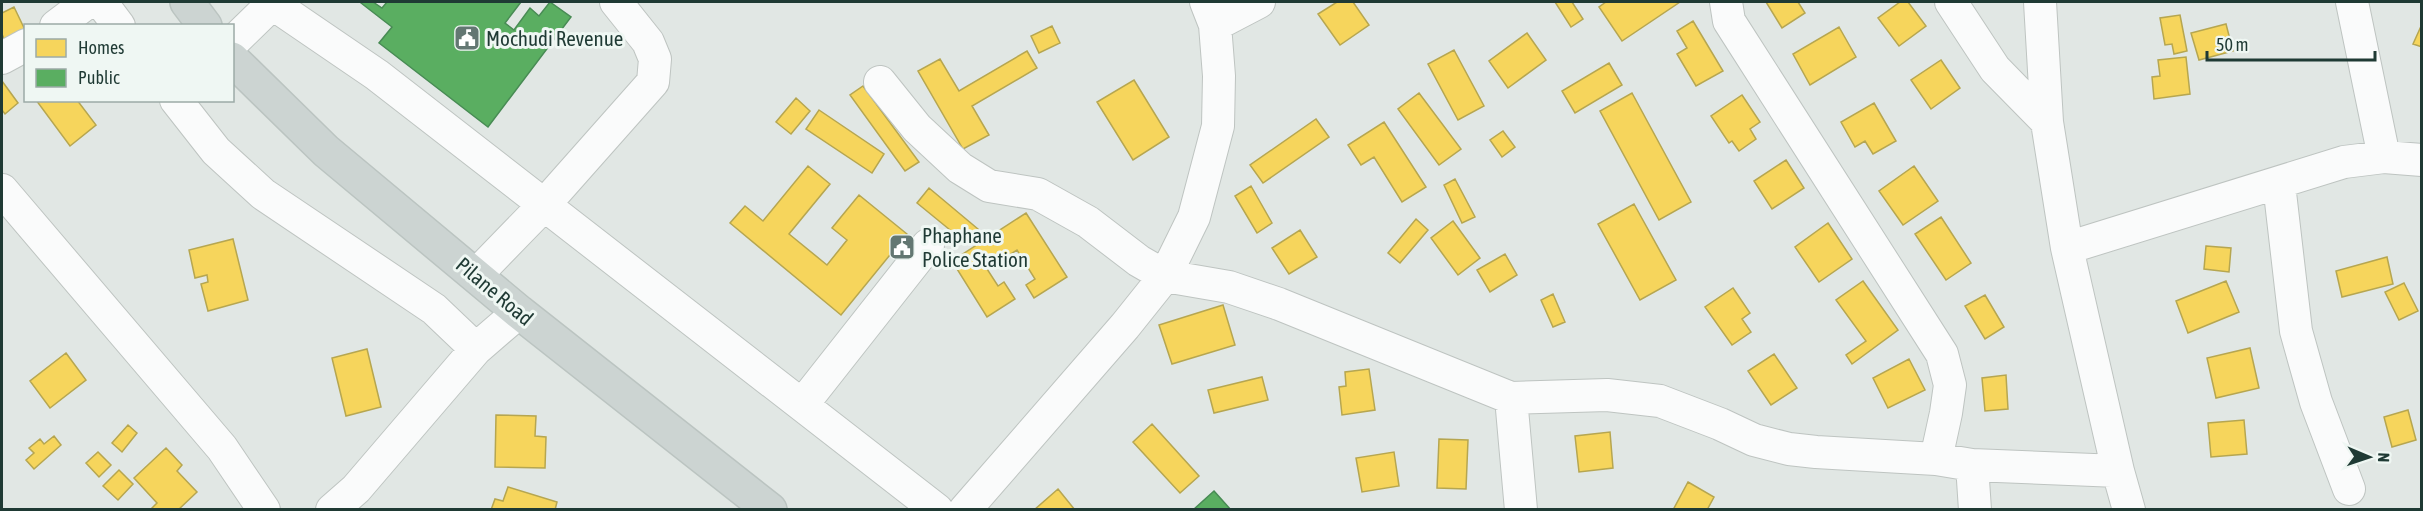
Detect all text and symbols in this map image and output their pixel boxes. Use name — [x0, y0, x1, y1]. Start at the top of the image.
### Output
public building icon: Mochudi Revenue — [452, 23, 482, 53]
legend — [24, 24, 234, 102]
scale bar — [2207, 24, 2375, 62]
place label: Mochudi Revenue — [486, 26, 623, 50]
text: 50 m — [2216, 34, 2248, 55]
text: Homes — [78, 37, 124, 58]
text: Public — [78, 67, 120, 88]
place label: Phaphane Police Station — [922, 223, 1028, 271]
public building icon: Phaphane Police Station — [887, 232, 917, 262]
street label: Pilane Road — [452, 252, 538, 330]
north arrow — [2339, 427, 2399, 487]
text: N — [2375, 452, 2393, 463]

